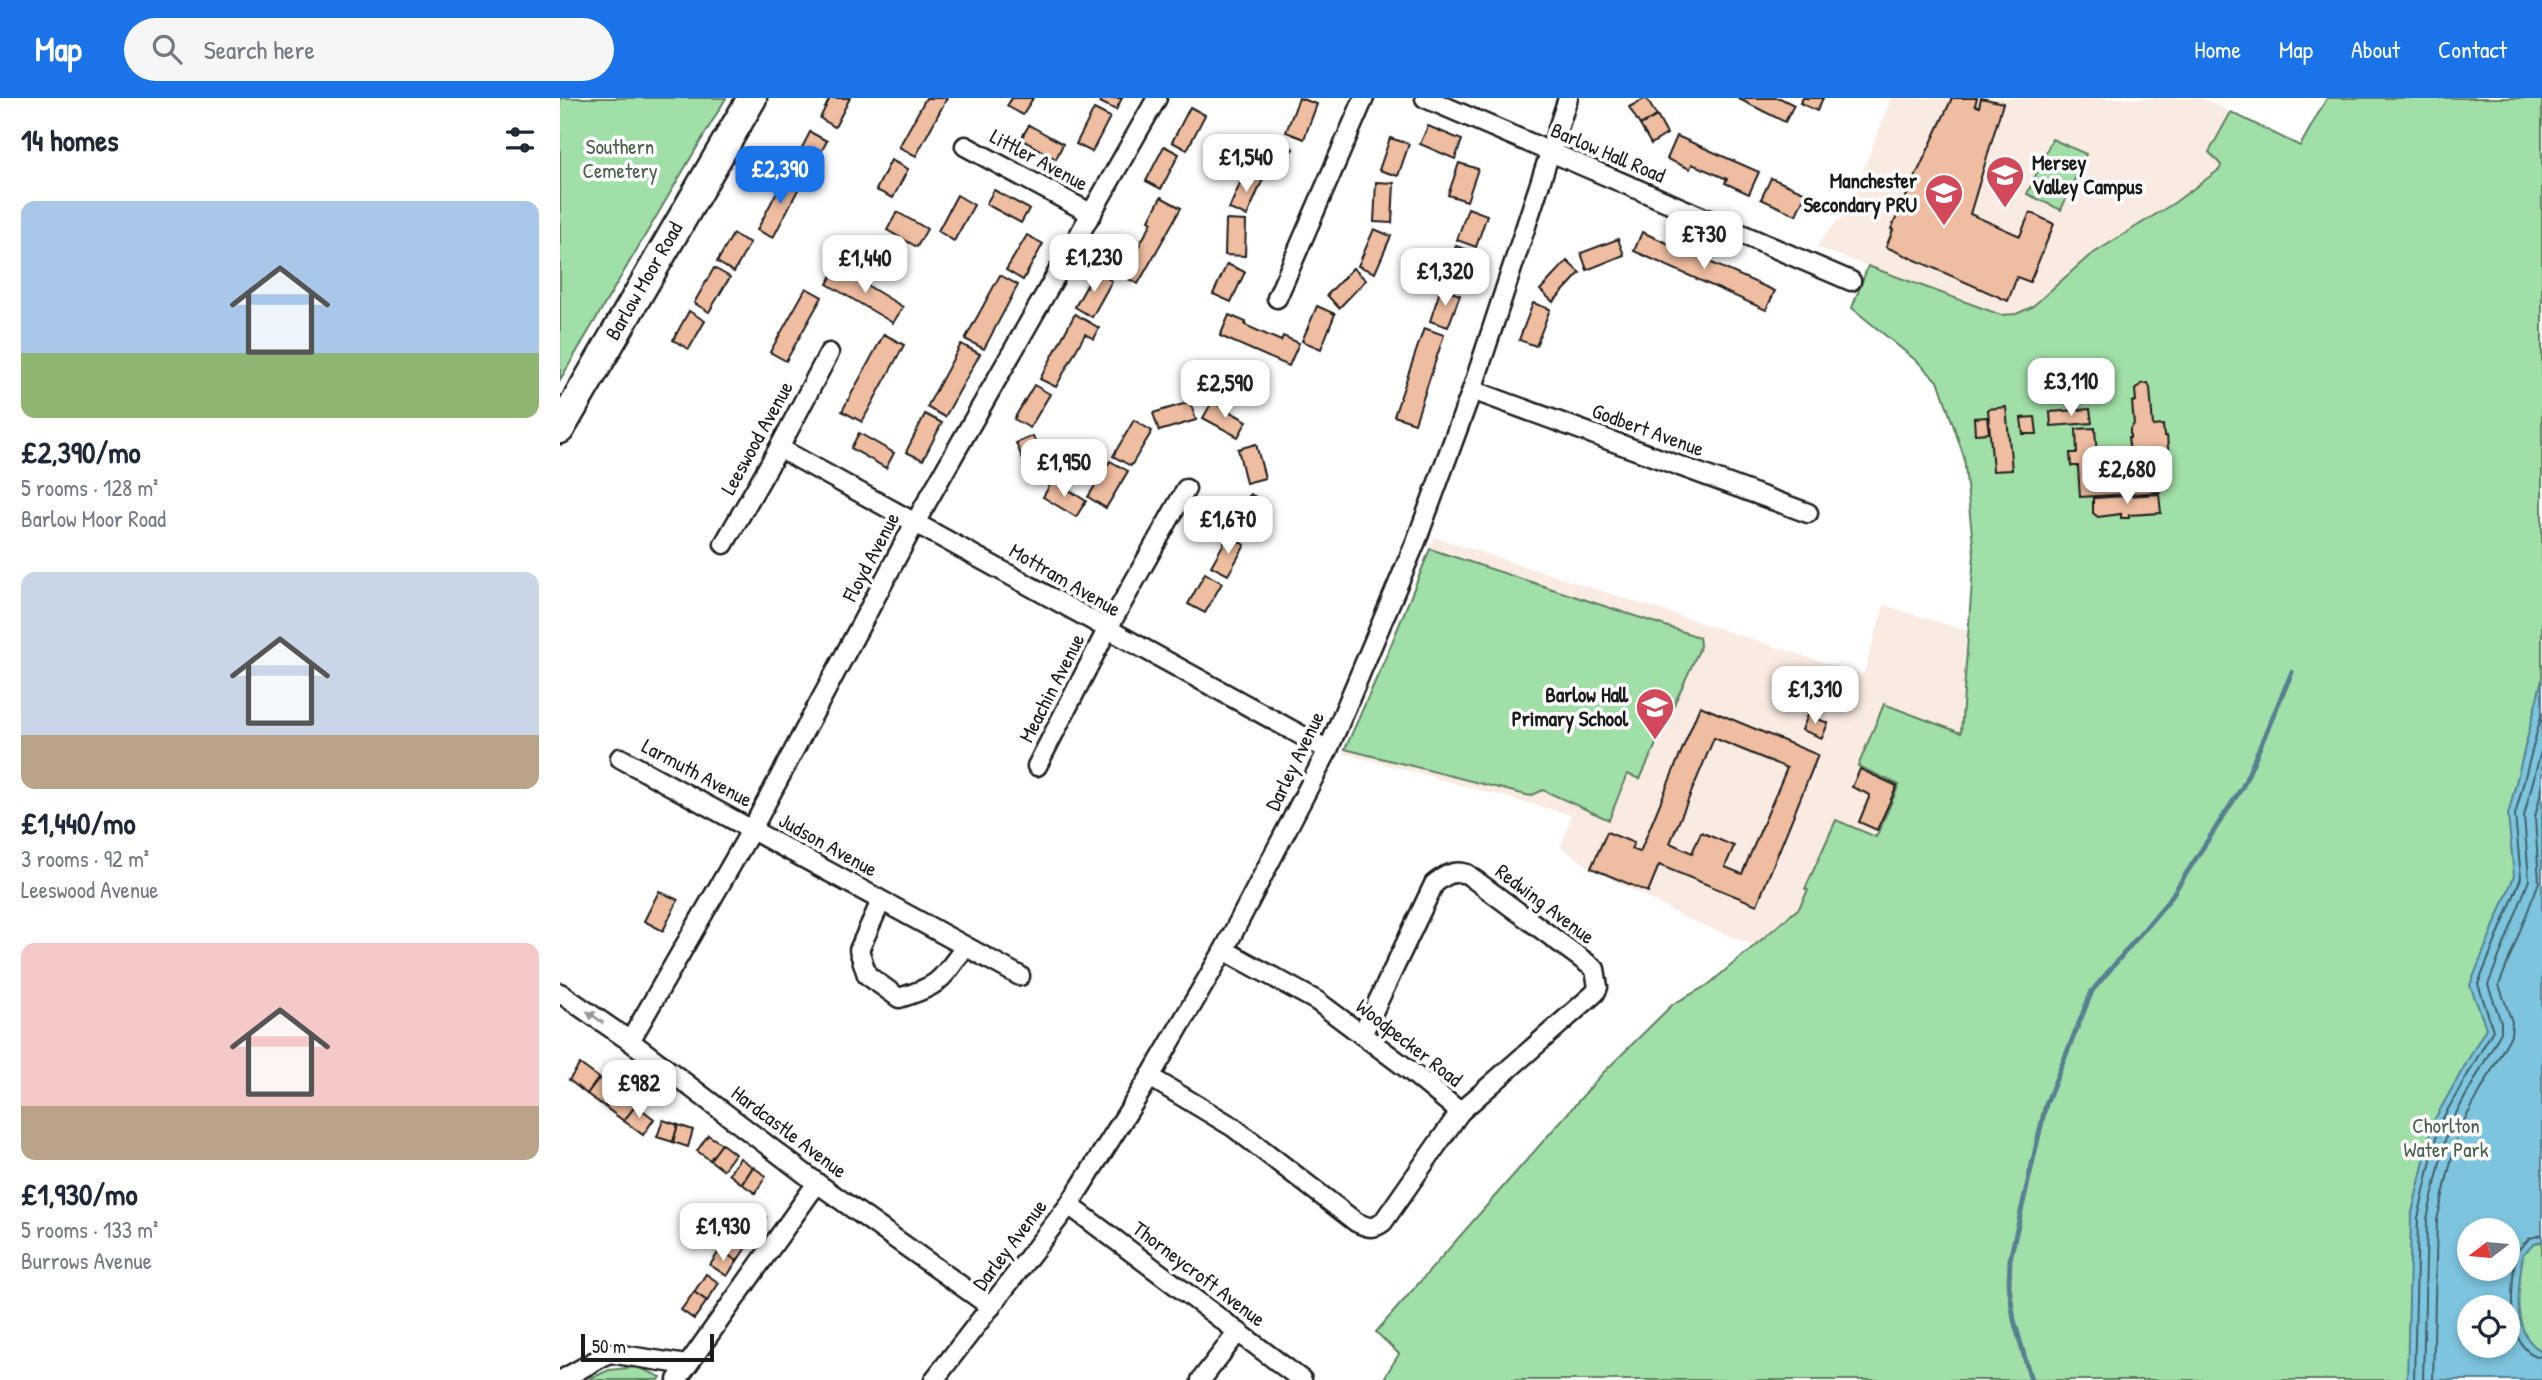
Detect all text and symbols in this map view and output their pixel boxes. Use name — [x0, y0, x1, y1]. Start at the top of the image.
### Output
search box — [124, 18, 614, 81]
text: Map — [35, 27, 82, 71]
icon: search — [148, 30, 186, 68]
text: Search here — [204, 32, 315, 67]
text: Home — [2194, 33, 2241, 65]
text: Map — [2279, 33, 2313, 65]
text: About — [2351, 33, 2400, 65]
text: Contact — [2438, 33, 2507, 65]
street label: Barlow Hall Road — [1546, 115, 1670, 190]
text: 14 homes — [21, 120, 119, 160]
icon: filters — [501, 121, 539, 159]
street label: Littler Avenue — [985, 122, 1093, 198]
park label: Southern Cemetery — [582, 132, 658, 185]
pin: £1,540 — [1189, 134, 1303, 194]
text: £1,540 — [1219, 141, 1273, 172]
pin: £2,390 — [723, 146, 837, 206]
place label: Mersey Valley Campus — [2032, 148, 2143, 202]
text: £2,390 — [751, 153, 809, 184]
school or university icon: Mersey Valley Campus — [1984, 154, 2026, 209]
place label: Manchester Secondary PRU — [1803, 166, 1918, 220]
school or university icon: Manchester Secondary PRU — [1923, 172, 1965, 227]
pin: £730 — [1663, 212, 1745, 271]
street label: Barlow Moor Road — [598, 216, 689, 345]
text: £730 — [1682, 218, 1726, 249]
pin: £1,230 — [1037, 234, 1151, 294]
pin: £1,440 — [808, 236, 922, 295]
text: £1,230 — [1065, 241, 1123, 272]
text: £1,440 — [838, 242, 892, 273]
icon: home — [217, 247, 343, 373]
pin: £1,320 — [1388, 248, 1502, 308]
text: £1,320 — [1416, 255, 1474, 286]
pin: £3,110 — [2014, 358, 2128, 418]
pin: £2,590 — [1168, 360, 1282, 420]
text: £3,110 — [2044, 365, 2098, 396]
text: £2,590 — [1197, 367, 1253, 398]
street label: Leeswood Avenue — [713, 376, 800, 500]
street label: Godbert Avenue — [1588, 396, 1708, 463]
text: £2,390/mo — [21, 432, 141, 472]
pin: £1,950 — [1007, 440, 1121, 499]
text: £1,950 — [1037, 446, 1091, 477]
pin: £2,680 — [2070, 446, 2184, 506]
text: £2,680 — [2098, 453, 2156, 484]
text: 5 rooms · 128 m² — [21, 472, 158, 503]
pin: £1,670 — [1171, 496, 1285, 556]
text: Barlow Moor Road — [21, 503, 166, 534]
text: £1,670 — [1200, 503, 1256, 534]
street label: Floyd Avenue — [834, 507, 906, 607]
street label: Mottram Avenue — [1004, 536, 1126, 623]
icon: home — [217, 618, 343, 744]
street label: Meachin Avenue — [1012, 628, 1091, 747]
pin: £1,310 — [1758, 666, 1872, 726]
text: £1,310 — [1788, 673, 1842, 704]
place label: Barlow Hall Primary School — [1512, 680, 1629, 734]
school or university icon: Barlow Hall Primary School — [1634, 686, 1676, 741]
street label: Darley Avenue — [1258, 706, 1331, 815]
street label: Larmuth Avenue — [637, 731, 757, 814]
text: £1,440/mo — [21, 803, 136, 843]
street label: Judson Avenue — [774, 806, 883, 884]
text: 3 rooms · 92 m² — [21, 843, 149, 874]
street label: Redwing Avenue — [1490, 857, 1601, 951]
text: Leeswood Avenue — [21, 874, 159, 905]
icon: home — [217, 989, 343, 1115]
street label: Woodpecker Road — [1350, 992, 1469, 1093]
one-way arrow — [586, 1010, 604, 1024]
pin: £982 — [598, 1060, 680, 1120]
text: £982 — [618, 1067, 660, 1098]
street label: Hardcastle Avenue — [725, 1078, 853, 1185]
park label: Chorlton Water Park — [2404, 1111, 2489, 1164]
text: £1,930/mo — [21, 1174, 138, 1214]
street label: Darley Avenue — [966, 1193, 1053, 1296]
pin: £1,930 — [666, 1204, 780, 1263]
text: £1,930 — [696, 1210, 750, 1241]
text: 5 rooms · 133 m² — [21, 1214, 158, 1245]
street label: Thorneycroft Avenue — [1127, 1214, 1272, 1333]
north arrow — [2457, 1218, 2520, 1281]
map controls — [2457, 1218, 2520, 1358]
text: Burrows Avenue — [21, 1245, 152, 1276]
button: locate — [2457, 1295, 2520, 1358]
scale bar — [581, 1331, 714, 1363]
text: 50 m — [592, 1333, 626, 1359]

